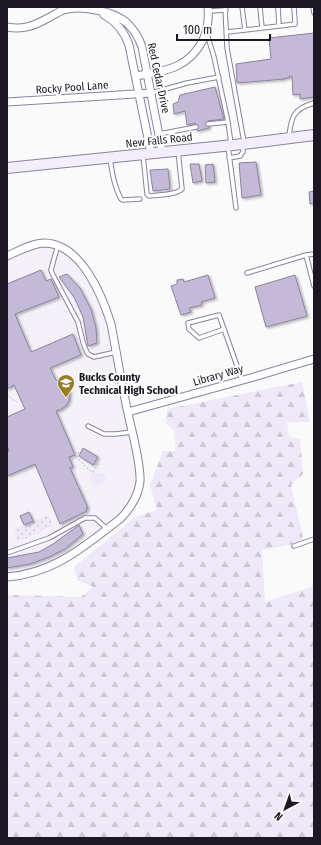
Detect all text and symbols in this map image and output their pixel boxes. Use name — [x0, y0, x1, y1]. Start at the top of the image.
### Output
scale bar — [177, 16, 270, 42]
text: 100 m — [183, 23, 212, 37]
street label: Red Cedar Drive — [145, 42, 172, 114]
street label: Rocky Pool Lane — [35, 78, 109, 97]
street label: New Falls Road — [125, 131, 193, 150]
street label: Library Way — [191, 362, 245, 389]
place label: Bucks County Technical High School — [79, 371, 179, 397]
school or university icon: Bucks County Technical High School — [56, 373, 76, 398]
north arrow — [265, 789, 305, 829]
text: N — [272, 809, 286, 823]

